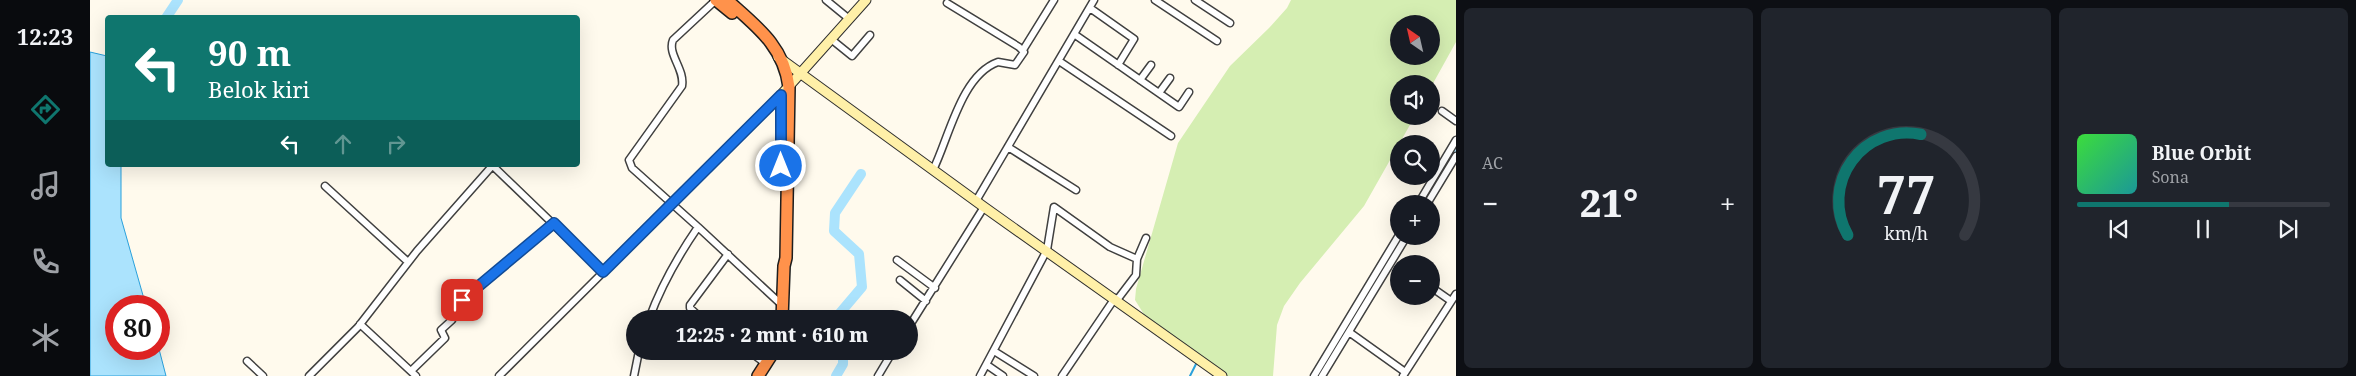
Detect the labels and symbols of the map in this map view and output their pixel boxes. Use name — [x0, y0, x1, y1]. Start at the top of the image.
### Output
north arrow — [1390, 15, 1440, 65]
position arrow — [754, 139, 806, 191]
pin — [441, 279, 483, 321]
speed limit sign: 80 — [105, 295, 170, 360]

